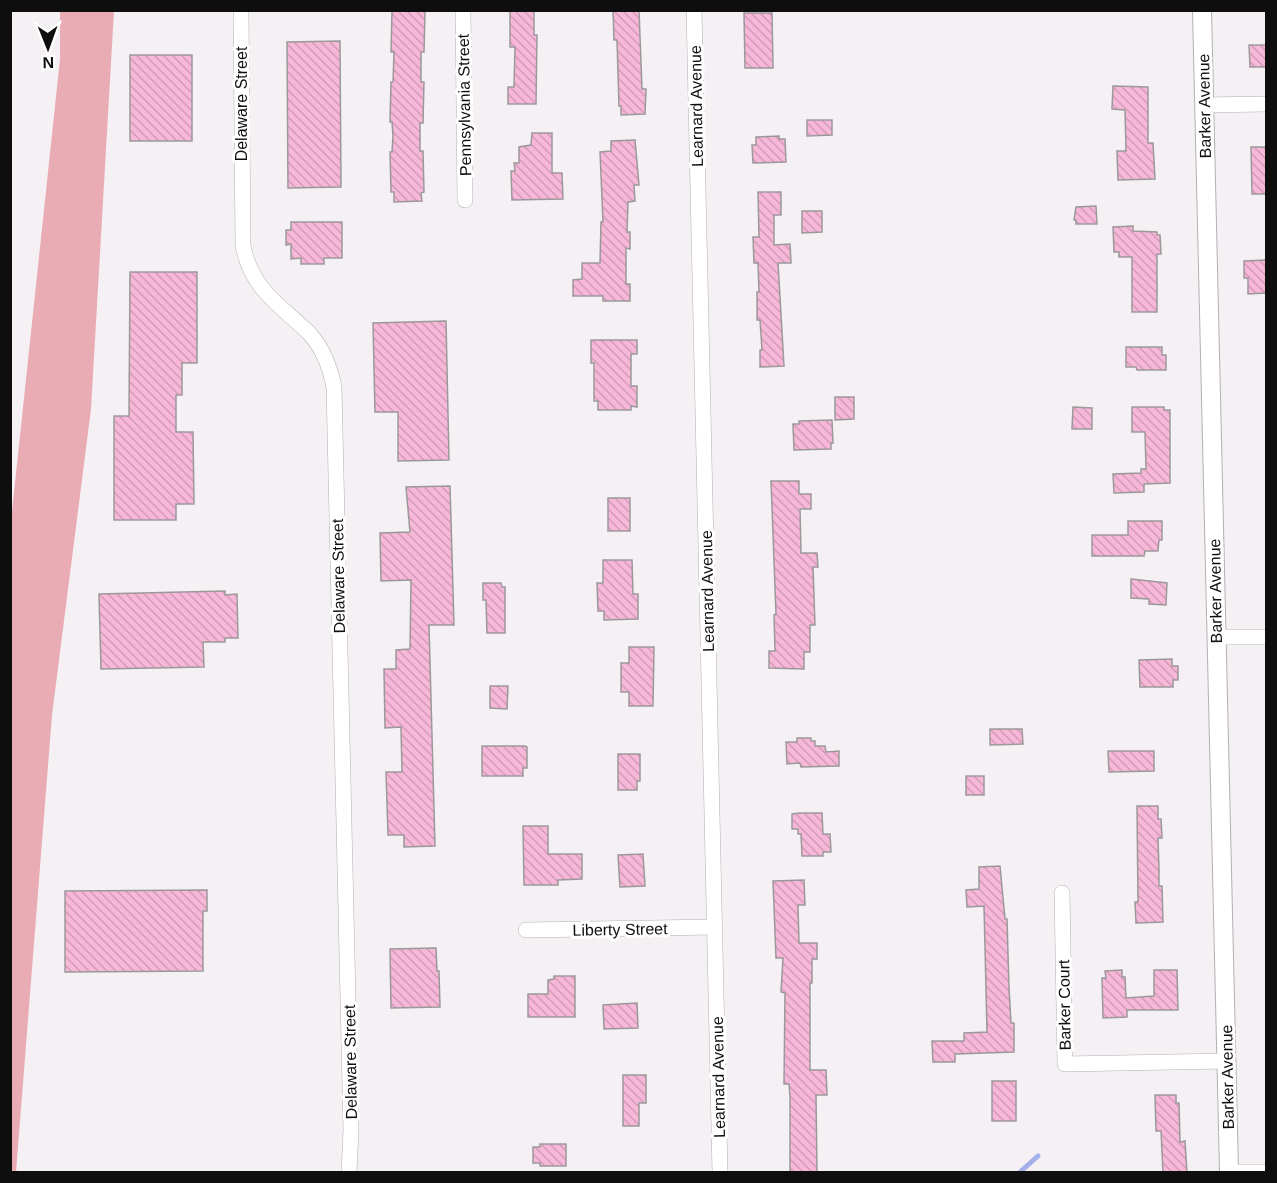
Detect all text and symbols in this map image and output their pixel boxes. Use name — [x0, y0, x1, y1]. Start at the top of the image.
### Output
north arrow — [18, 18, 78, 78]
street label: Pennsylvania Street — [455, 33, 474, 176]
street label: Learnard Avenue — [687, 45, 706, 167]
street label: Delaware Street — [233, 46, 250, 161]
street label: Barker Avenue — [1195, 53, 1214, 158]
text: N — [42, 54, 54, 71]
street label: Delaware Street — [329, 518, 348, 633]
street label: Learnard Avenue — [698, 530, 717, 652]
street label: Barker Avenue — [1206, 538, 1225, 643]
street label: Liberty Street — [572, 920, 668, 939]
street label: Barker Court — [1055, 959, 1074, 1050]
street label: Delaware Street — [341, 1004, 360, 1119]
street label: Learnard Avenue — [709, 1016, 728, 1138]
street label: Barker Avenue — [1218, 1024, 1237, 1129]

